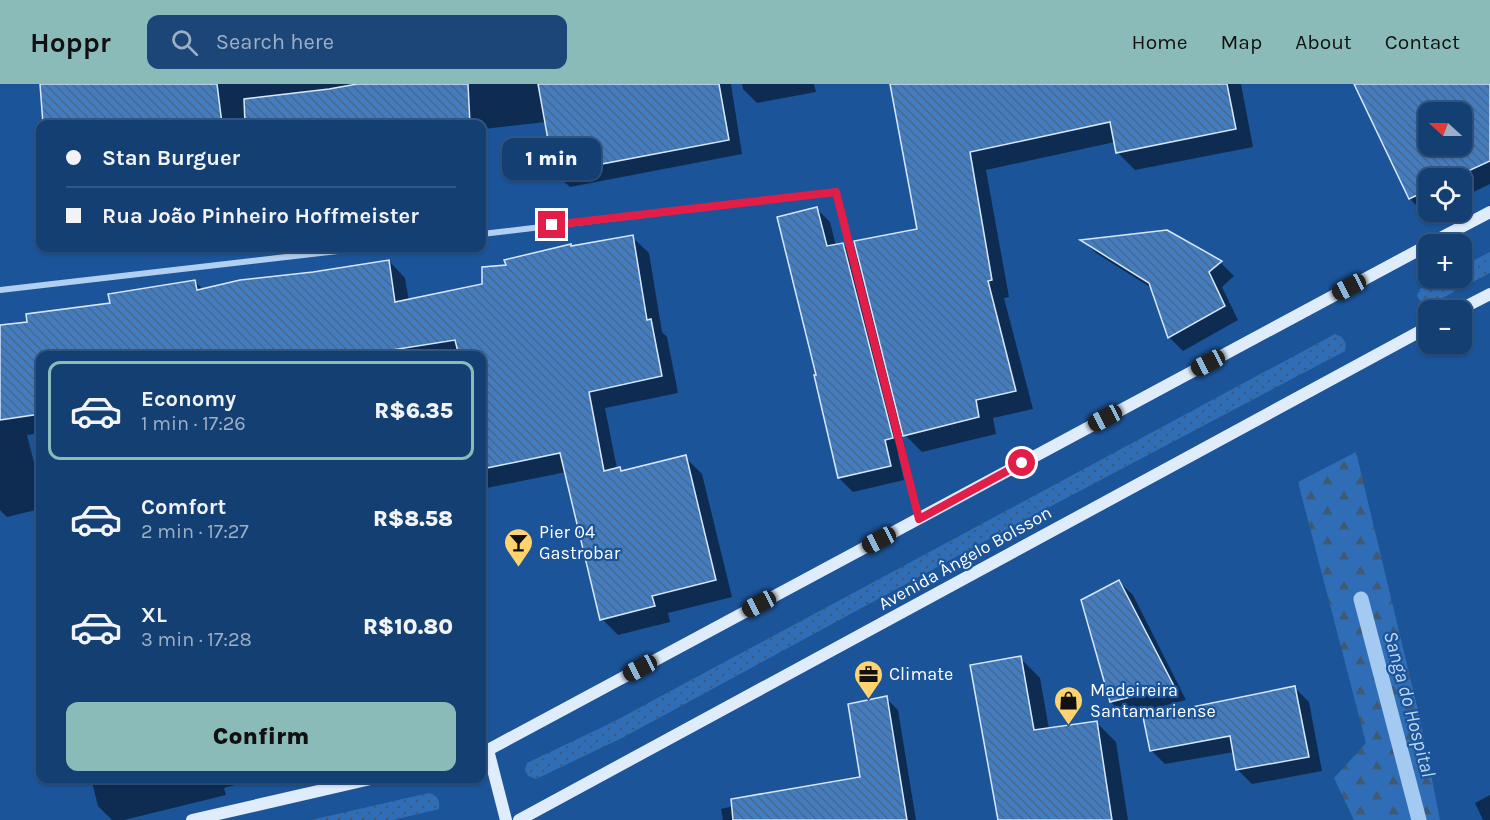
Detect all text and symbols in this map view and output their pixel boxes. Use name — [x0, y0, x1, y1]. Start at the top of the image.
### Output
search box — [147, 15, 567, 69]
text: Hoppr — [30, 26, 111, 59]
icon: search — [168, 26, 201, 59]
text: Search here — [216, 29, 334, 55]
text: Home — [1132, 30, 1188, 54]
text: Map — [1221, 30, 1262, 54]
text: About — [1295, 30, 1352, 54]
text: Contact — [1385, 30, 1460, 54]
north arrow — [1418, 102, 1472, 156]
map controls — [1418, 102, 1472, 354]
callout: 1 min — [502, 138, 602, 180]
text: Stan Burguer — [102, 145, 240, 171]
text: 1 min — [525, 147, 578, 170]
button: locate — [1418, 168, 1472, 222]
text: Rua João Pinheiro Hoffmeister — [102, 203, 419, 229]
route end — [538, 211, 565, 238]
button: + — [1418, 234, 1472, 288]
car — [1329, 271, 1369, 303]
button: − — [1418, 300, 1472, 354]
car — [1188, 347, 1228, 379]
icon: car — [69, 384, 123, 438]
text: Economy — [141, 386, 236, 412]
text: R$6.35 — [374, 398, 453, 424]
car — [1085, 402, 1125, 434]
text: 1 min · 17:26 — [141, 412, 246, 435]
route start — [1008, 449, 1035, 476]
icon: car — [69, 492, 123, 546]
text: Comfort — [141, 494, 226, 520]
street label: Avenida Ângelo Bolsson — [874, 501, 1056, 615]
text: R$8.58 — [373, 506, 453, 532]
text: 2 min · 17:27 — [141, 520, 249, 543]
place label: Pier 04 Gastrobar — [539, 521, 621, 564]
car — [859, 524, 899, 556]
bar icon: Pier 04 Gastrobar — [502, 526, 534, 568]
car — [739, 588, 779, 620]
icon: car — [69, 600, 123, 654]
text: XL — [141, 602, 167, 628]
text: R$10.80 — [363, 614, 453, 640]
text: 3 min · 17:28 — [141, 628, 252, 651]
water label: Sanga do Hospital — [1379, 629, 1440, 780]
car — [620, 652, 660, 684]
office icon: Climate — [852, 658, 884, 700]
place label: Climate — [889, 663, 953, 685]
place label: Madeireira Santamariense — [1090, 679, 1216, 722]
shop icon: Madeireira Santamariense — [1053, 684, 1085, 726]
button: Confirm — [66, 702, 456, 771]

